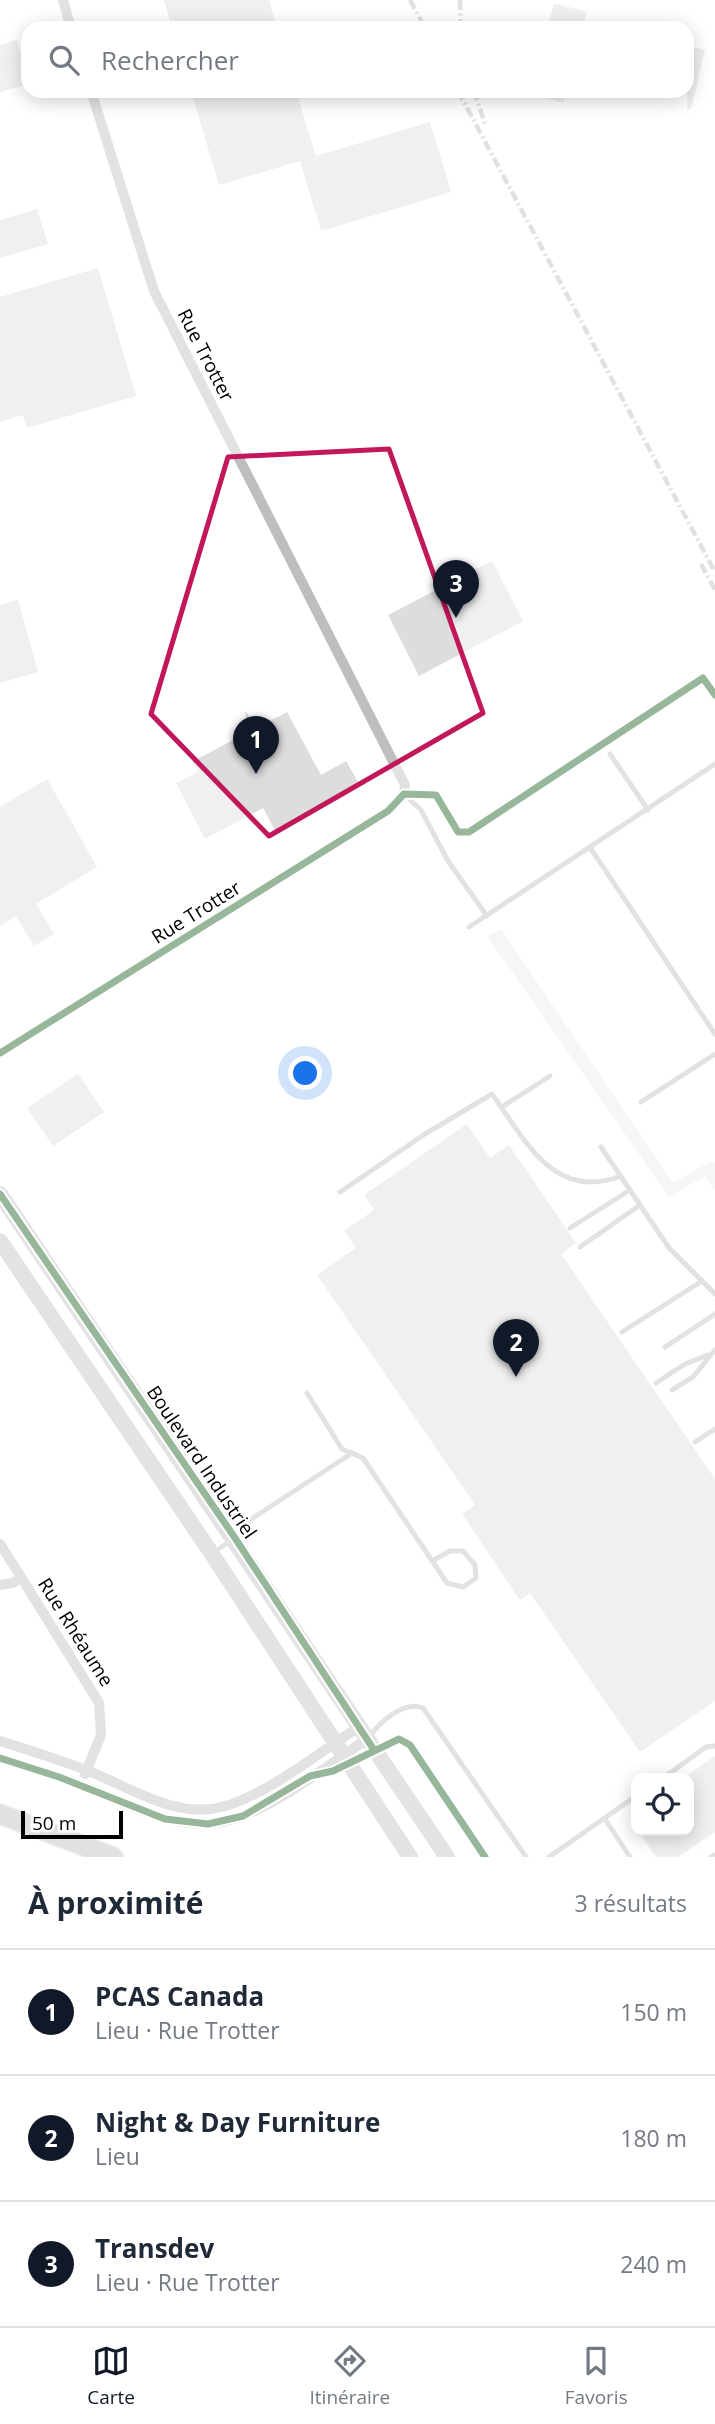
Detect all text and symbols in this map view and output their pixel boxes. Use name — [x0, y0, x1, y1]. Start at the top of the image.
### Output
search box — [21, 21, 694, 98]
icon: search — [45, 41, 83, 79]
text: Rechercher — [101, 42, 239, 78]
street label: Rue Trotter — [172, 304, 241, 406]
pin: 3 — [433, 560, 479, 618]
pin: 1 — [233, 716, 279, 774]
street label: Rue Trotter — [146, 874, 246, 950]
your location — [288, 1056, 322, 1090]
pin: 2 — [493, 1319, 539, 1377]
street label: Boulevard Industriel — [141, 1380, 263, 1544]
street label: Rue Rhéaume — [32, 1573, 120, 1691]
map controls — [631, 1773, 694, 1836]
button: locate — [631, 1773, 694, 1836]
scale bar — [21, 1808, 122, 1840]
text: 50 m — [32, 1810, 76, 1836]
text: À proximité — [28, 1882, 204, 1923]
text: 3 résultats — [575, 1887, 687, 1919]
text: PCAS Canada — [95, 1978, 264, 2014]
text: 1 — [44, 1996, 58, 2028]
text: 150 m — [620, 1996, 687, 2028]
text: Lieu · Rue Trotter — [95, 2014, 280, 2046]
text: Night & Day Furniture — [95, 2104, 380, 2140]
text: 2 — [44, 2122, 58, 2154]
text: 180 m — [620, 2122, 687, 2154]
text: Lieu — [95, 2140, 140, 2172]
text: Transdev — [95, 2230, 214, 2266]
text: 3 — [44, 2248, 58, 2280]
text: 240 m — [620, 2248, 687, 2280]
text: Lieu · Rue Trotter — [95, 2266, 280, 2298]
tab: Carte — [87, 2342, 135, 2410]
tab: Itinéraire — [310, 2342, 390, 2410]
tab: Favoris — [565, 2342, 628, 2410]

